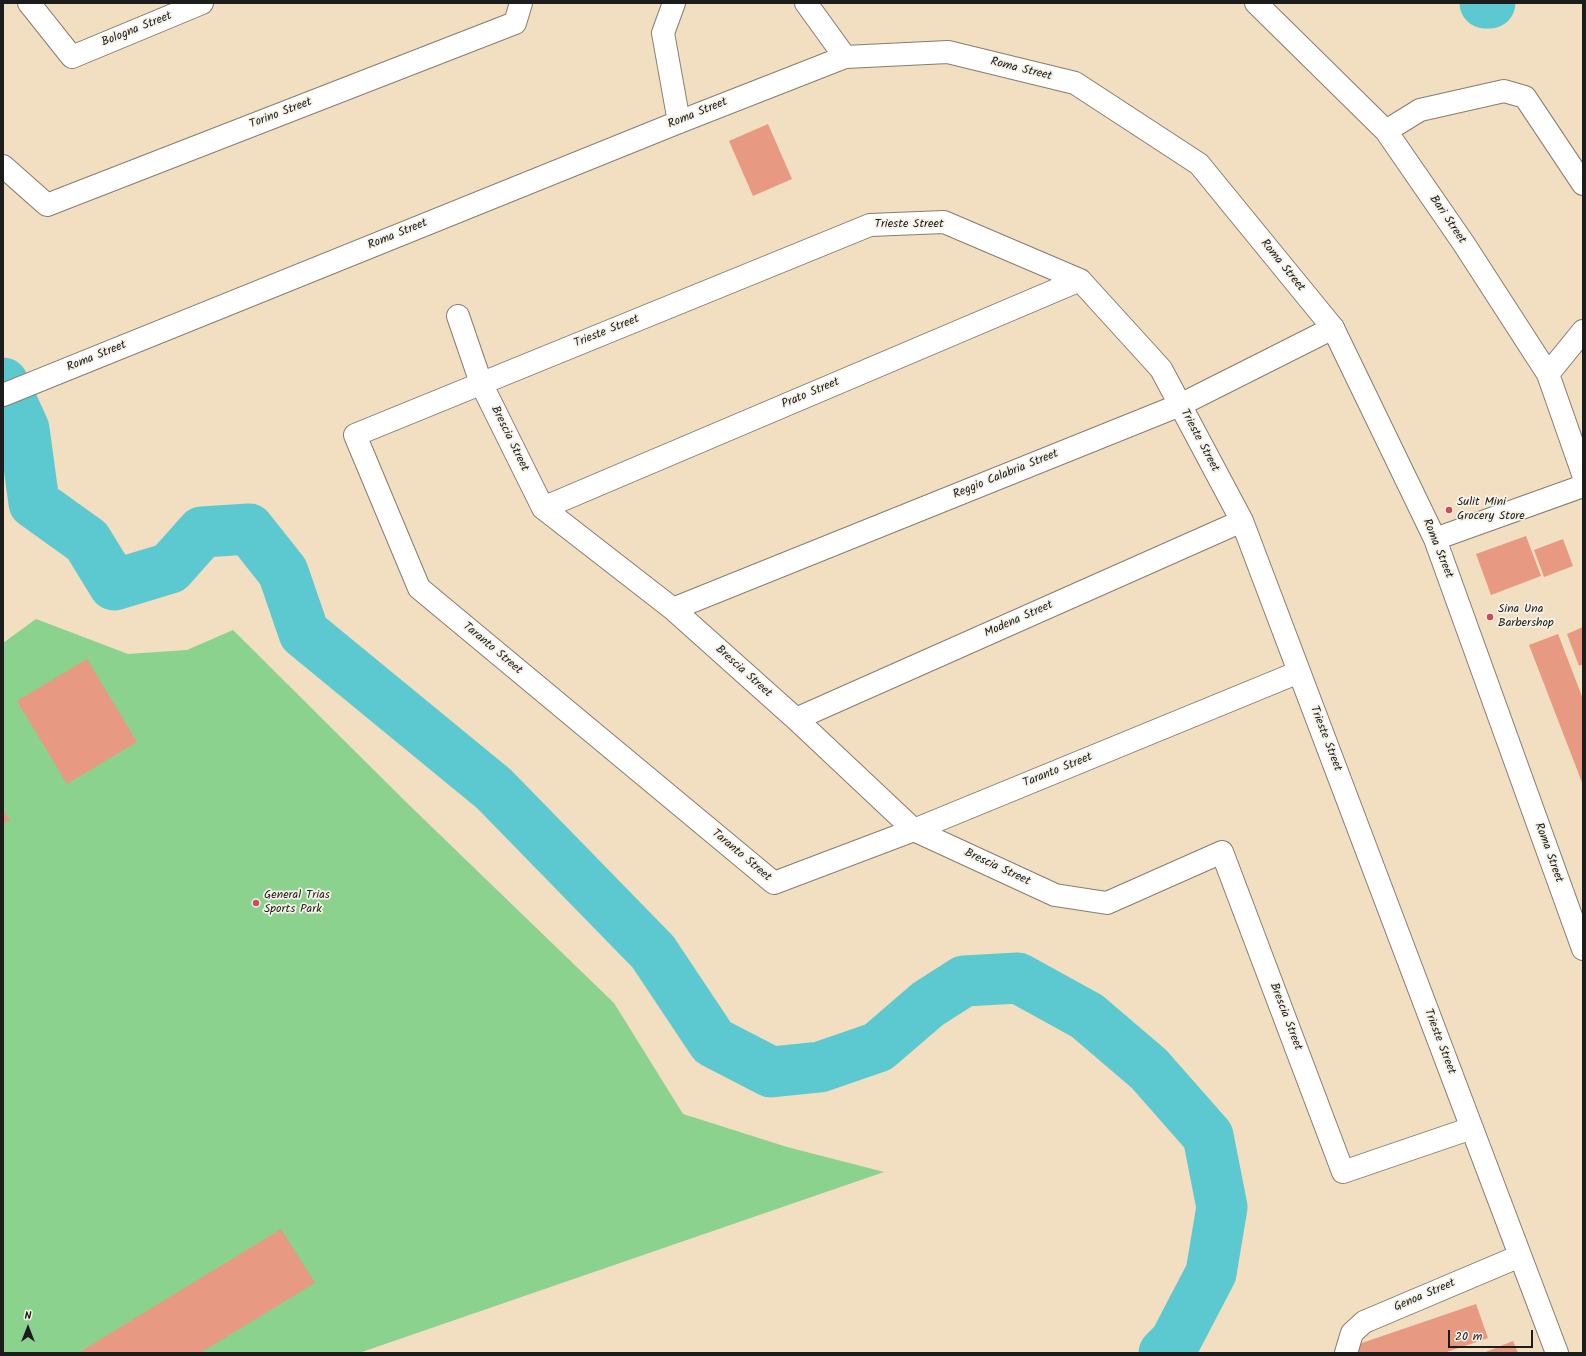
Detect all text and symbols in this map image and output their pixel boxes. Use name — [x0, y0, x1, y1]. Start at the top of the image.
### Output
street label: Bologna Street — [100, 9, 174, 51]
street label: Roma Street — [989, 55, 1053, 85]
street label: Torino Street — [248, 95, 314, 133]
street label: Roma Street — [666, 96, 730, 132]
street label: Bari Street — [1426, 193, 1468, 247]
street label: Roma Street — [366, 217, 430, 253]
street label: Trieste Street — [874, 218, 944, 232]
street label: Roma Street — [1257, 237, 1307, 295]
street label: Trieste Street — [572, 312, 642, 352]
street label: Roma Street — [65, 339, 129, 375]
street label: Prato Street — [780, 375, 842, 413]
street label: Brescia Street — [487, 404, 531, 474]
street label: Trieste Street — [1176, 407, 1222, 475]
street label: Reggio Calabria Street — [951, 447, 1061, 503]
place label: Sulit Mini Grocery Store — [1457, 496, 1525, 524]
marker: Sulit Mini Grocery Store — [1444, 505, 1454, 515]
street label: Roma Street — [1419, 517, 1455, 581]
street label: Modena Street — [982, 598, 1056, 642]
place label: Sina Una Barbershop — [1498, 603, 1554, 631]
marker: Sina Una Barbershop — [1485, 612, 1495, 622]
street label: Taranto Street — [459, 620, 525, 678]
street label: Brescia Street — [712, 643, 774, 701]
street label: Trieste Street — [1306, 704, 1344, 774]
street label: Taranto Street — [1021, 751, 1095, 791]
street label: Roma Street — [1530, 821, 1566, 885]
street label: Taranto Street — [708, 827, 774, 885]
street label: Brescia Street — [962, 846, 1032, 890]
place label: General Trias Sports Park — [264, 889, 330, 917]
marker: General Trias Sports Park — [251, 898, 261, 908]
street label: Brescia Street — [1266, 981, 1304, 1053]
street label: Trieste Street — [1420, 1007, 1458, 1077]
street label: Genoa Street — [1392, 1277, 1458, 1315]
text: N — [25, 1307, 31, 1325]
north arrow — [8, 1308, 48, 1348]
scale bar — [1450, 1322, 1535, 1348]
text: 20 m — [1455, 1327, 1482, 1346]

